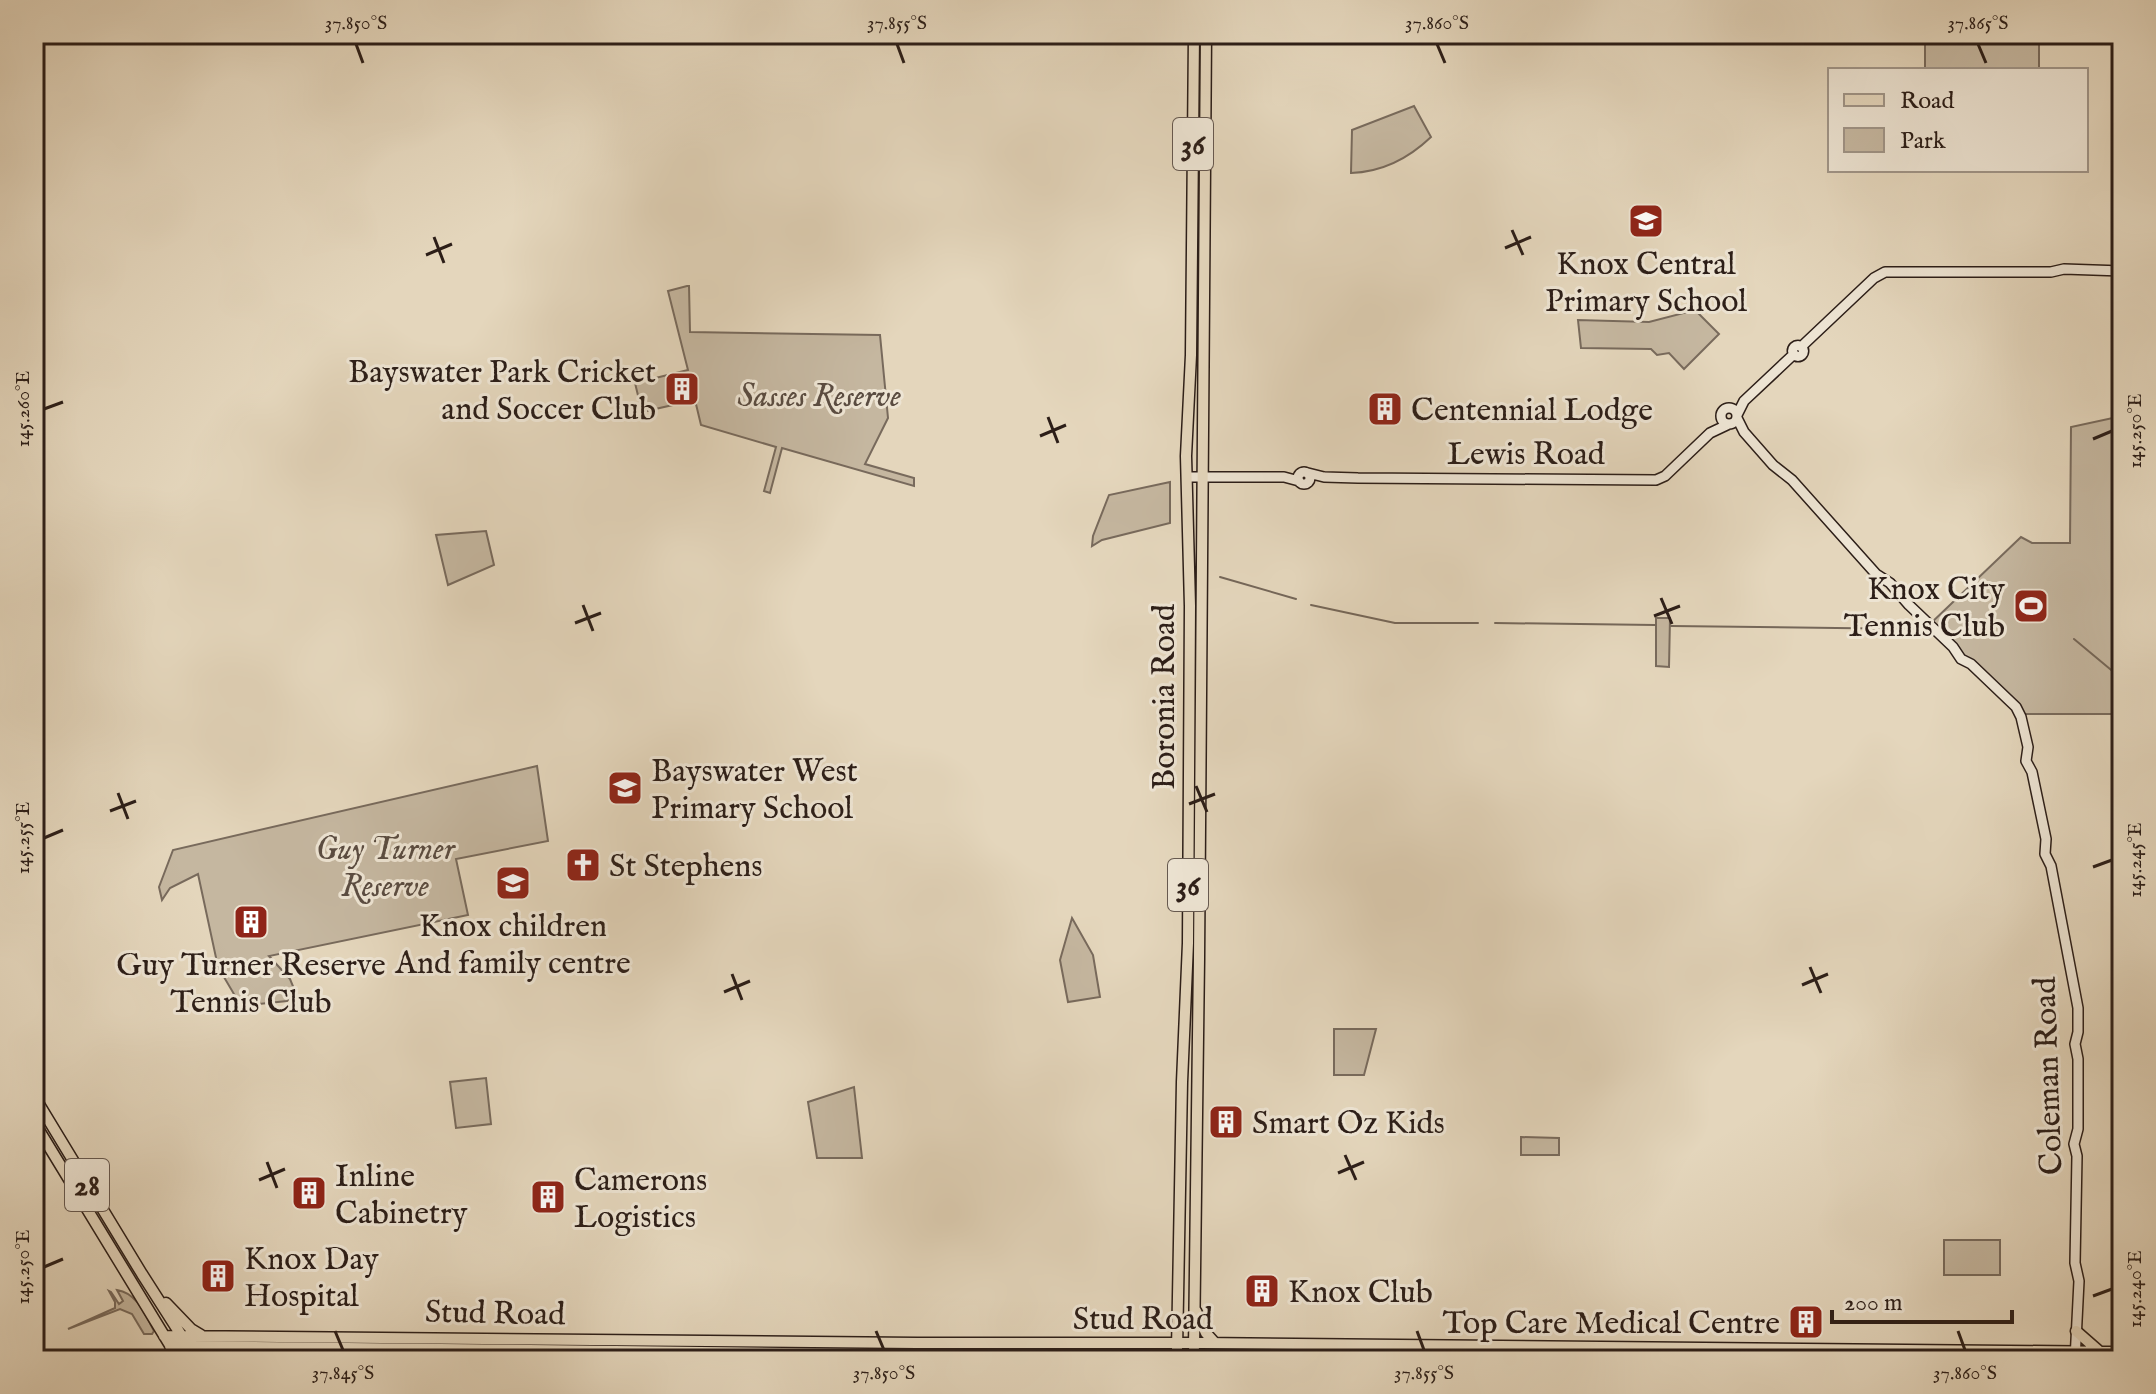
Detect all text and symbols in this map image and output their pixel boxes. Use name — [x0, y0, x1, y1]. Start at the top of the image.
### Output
text: 37.850°S — [325, 11, 387, 36]
text: 37.855°S — [867, 11, 927, 36]
text: 37.860°S — [1405, 11, 1469, 36]
text: 37.865°S — [1947, 11, 2009, 36]
legend — [1828, 68, 2088, 172]
text: Road — [1900, 86, 1954, 117]
road number: 36 — [1173, 118, 1213, 170]
text: Park — [1900, 126, 1946, 157]
school or university icon: Knox Central Primary School — [1627, 202, 1665, 240]
place label: Knox Central Primary School — [1545, 245, 1747, 323]
place label: Bayswater Park Cricket and Soccer Club — [348, 353, 656, 431]
building icon: Bayswater Park Cricket and Soccer Club — [663, 370, 701, 408]
text: 145.260°E — [11, 371, 36, 447]
park label: Sasses Reserve — [737, 377, 901, 418]
building icon: Centennial Lodge — [1366, 390, 1404, 428]
place label: Centennial Lodge — [1411, 391, 1653, 432]
text: 145.250°E — [2123, 393, 2148, 469]
street label: Lewis Road — [1447, 435, 1606, 476]
place label: Knox City Tennis Club — [1844, 570, 2005, 648]
sports icon: Knox City Tennis Club — [2012, 587, 2050, 625]
street label: Boronia Road — [1145, 603, 1186, 790]
place label: Bayswater West Primary School — [651, 752, 858, 830]
school or university icon: Bayswater West Primary School — [606, 769, 644, 807]
text: 145.255°E — [11, 802, 36, 874]
text: 145.245°E — [2123, 822, 2148, 898]
park label: Guy Turner Reserve — [315, 830, 457, 908]
church icon: St Stephens — [564, 846, 602, 884]
place label: St Stephens — [609, 847, 763, 888]
road number: 36 — [1168, 859, 1208, 911]
school or university icon: Knox children And family centre — [494, 864, 532, 902]
building icon: Guy Turner Reserve Tennis Club — [232, 903, 270, 941]
place label: Knox children And family centre — [394, 907, 631, 985]
place label: Guy Turner Reserve Tennis Club — [116, 946, 386, 1024]
street label: Coleman Road — [2026, 975, 2073, 1176]
building icon: Smart Oz Kids — [1207, 1103, 1245, 1141]
place label: Smart Oz Kids — [1252, 1104, 1445, 1145]
place label: Inline Cabinetry — [335, 1157, 468, 1235]
road number: 28 — [65, 1159, 109, 1211]
place label: Camerons Logistics — [574, 1161, 707, 1239]
building icon: Inline Cabinetry — [290, 1174, 328, 1212]
building icon: Camerons Logistics — [529, 1178, 567, 1216]
text: 145.250°E — [11, 1229, 36, 1305]
place label: Knox Day Hospital — [244, 1240, 379, 1318]
text: 145.240°E — [2123, 1250, 2148, 1328]
building icon: Knox Day Hospital — [199, 1257, 237, 1295]
building icon: Knox Club — [1243, 1272, 1281, 1310]
place label: Knox Club — [1288, 1273, 1433, 1314]
scale bar — [1832, 1274, 2012, 1324]
text: 200 m — [1844, 1288, 1903, 1319]
street label: Stud Road — [424, 1293, 566, 1336]
street label: Stud Road — [1073, 1300, 1214, 1341]
building icon: Top Care Medical Centre — [1787, 1303, 1825, 1341]
place label: Top Care Medical Centre — [1443, 1304, 1780, 1345]
text: 37.845°S — [312, 1361, 374, 1386]
text: 37.850°S — [853, 1361, 915, 1386]
text: 37.855°S — [1394, 1361, 1454, 1386]
text: 37.860°S — [1933, 1361, 1997, 1386]

